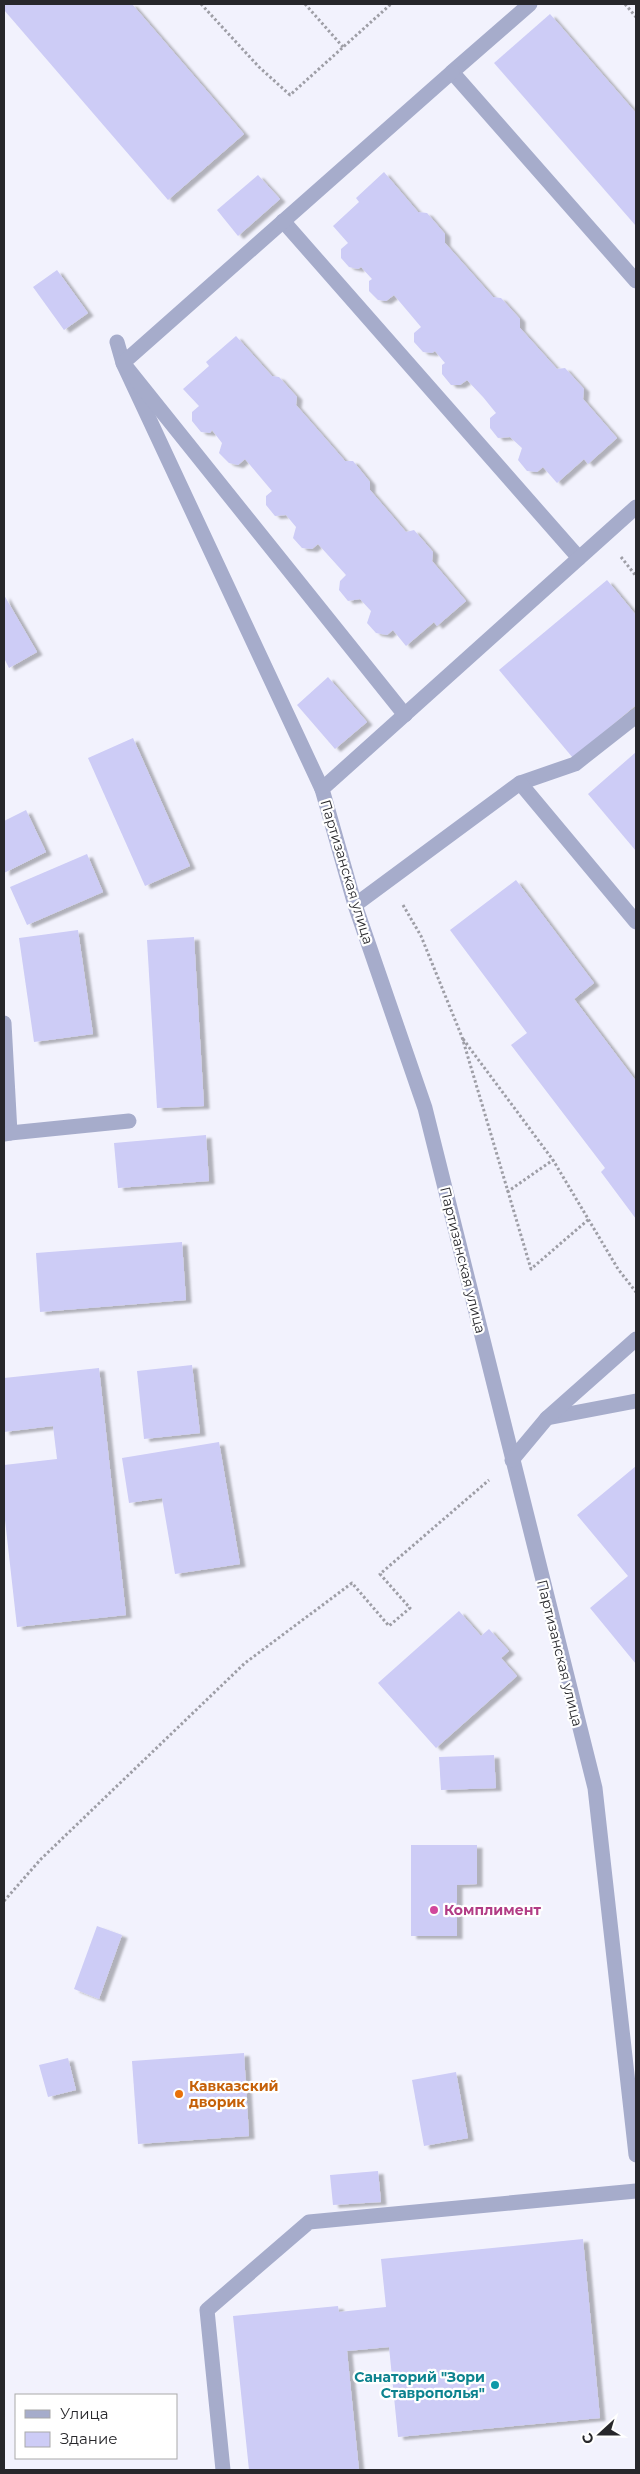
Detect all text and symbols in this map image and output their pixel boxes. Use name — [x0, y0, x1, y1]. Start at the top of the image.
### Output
street label: Партизанская улица — [316, 798, 378, 946]
street label: Партизанская улица — [436, 1185, 490, 1335]
street label: Партизанская улица — [533, 1578, 587, 1728]
place label: Комплимент — [444, 1901, 541, 1919]
marker: Комплимент — [428, 1904, 440, 1916]
place label: Кавказский дворик — [189, 2077, 279, 2111]
marker: Кавказский дворик — [173, 2088, 185, 2100]
place label: Санаторий "Зори Ставрополья" — [354, 2368, 485, 2402]
marker: Санаторий "Зори Ставрополья" — [489, 2379, 501, 2391]
legend — [15, 2394, 178, 2459]
text: Улица — [60, 2404, 108, 2423]
north arrow — [575, 2409, 625, 2459]
text: Здание — [60, 2429, 118, 2448]
text: С — [578, 2431, 598, 2447]

